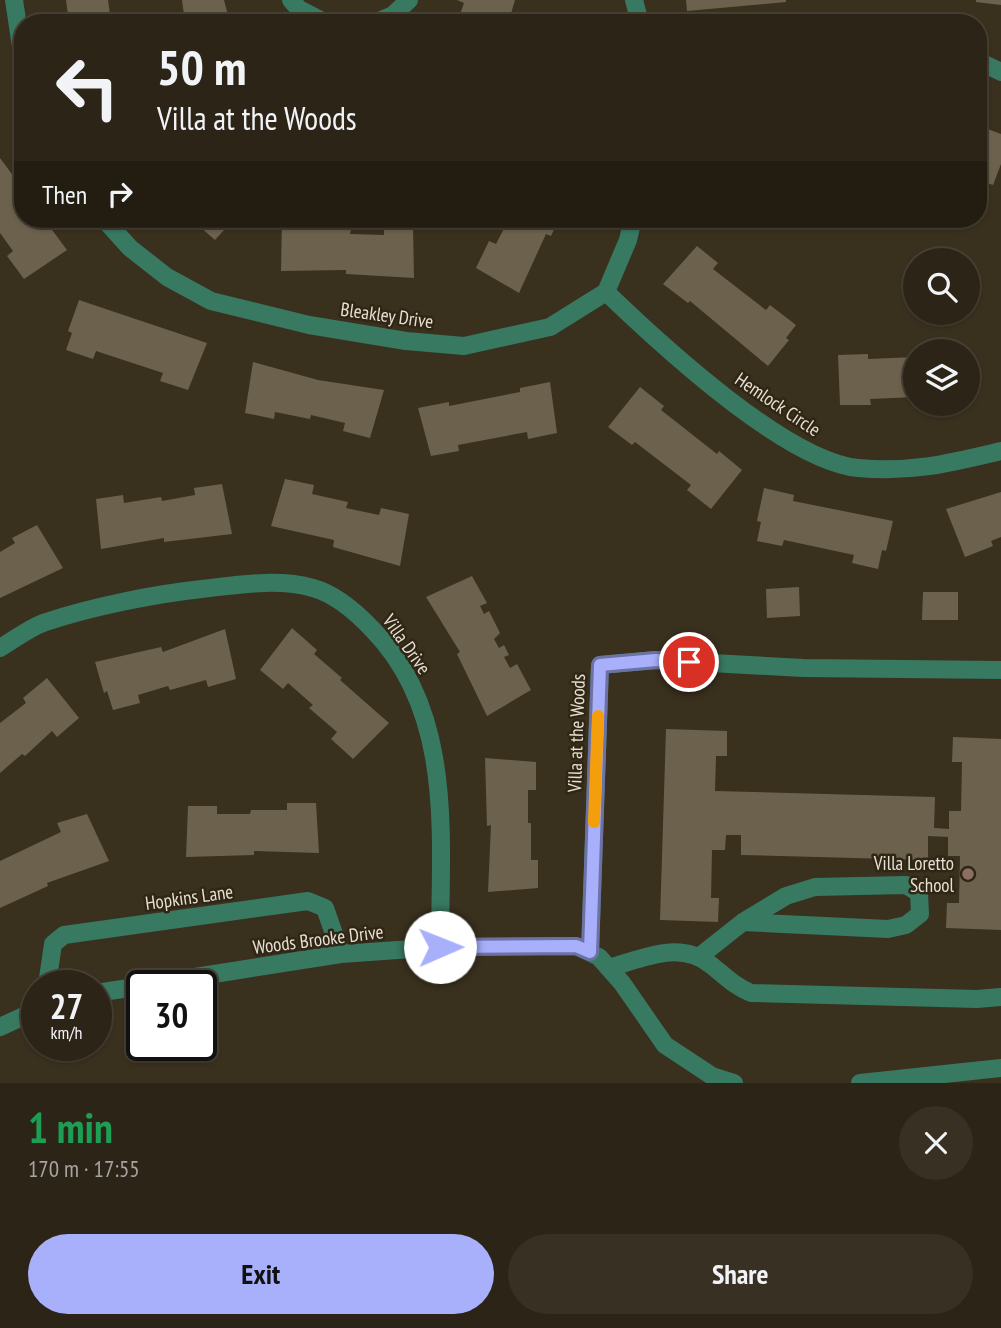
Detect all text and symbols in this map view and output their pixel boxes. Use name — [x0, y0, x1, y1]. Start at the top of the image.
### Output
text: 50 m — [157, 35, 246, 99]
icon: left — [42, 42, 133, 133]
text: Villa at the Woods — [157, 97, 357, 139]
icon: right — [101, 175, 139, 213]
text: Then — [42, 178, 87, 211]
map controls — [903, 248, 980, 416]
button: search — [903, 248, 980, 325]
street label: Bleakley Drive — [339, 297, 435, 333]
button: layers — [903, 339, 980, 416]
street label: Hemlock Circle — [731, 367, 825, 441]
street label: Villa Drive — [377, 608, 436, 679]
pin — [659, 632, 719, 692]
icon: arrive — [670, 643, 708, 681]
street label: Villa at the Woods — [562, 673, 590, 794]
place label: Villa Loretto School — [873, 851, 955, 897]
marker: Villa Loretto School — [960, 866, 976, 882]
street label: Hopkins Lane — [144, 879, 235, 915]
position arrow — [403, 910, 477, 984]
street label: Woods Brooke Drive — [251, 919, 385, 959]
speed limit sign: 30 — [126, 970, 217, 1061]
text: 27 — [50, 983, 83, 1029]
text: km/h — [51, 1021, 82, 1044]
text: 1 min — [28, 1100, 113, 1155]
button: close — [899, 1106, 973, 1180]
text: 170 m · 17:55 — [28, 1154, 140, 1183]
button: Exit — [28, 1234, 494, 1314]
button: Share — [508, 1234, 973, 1314]

